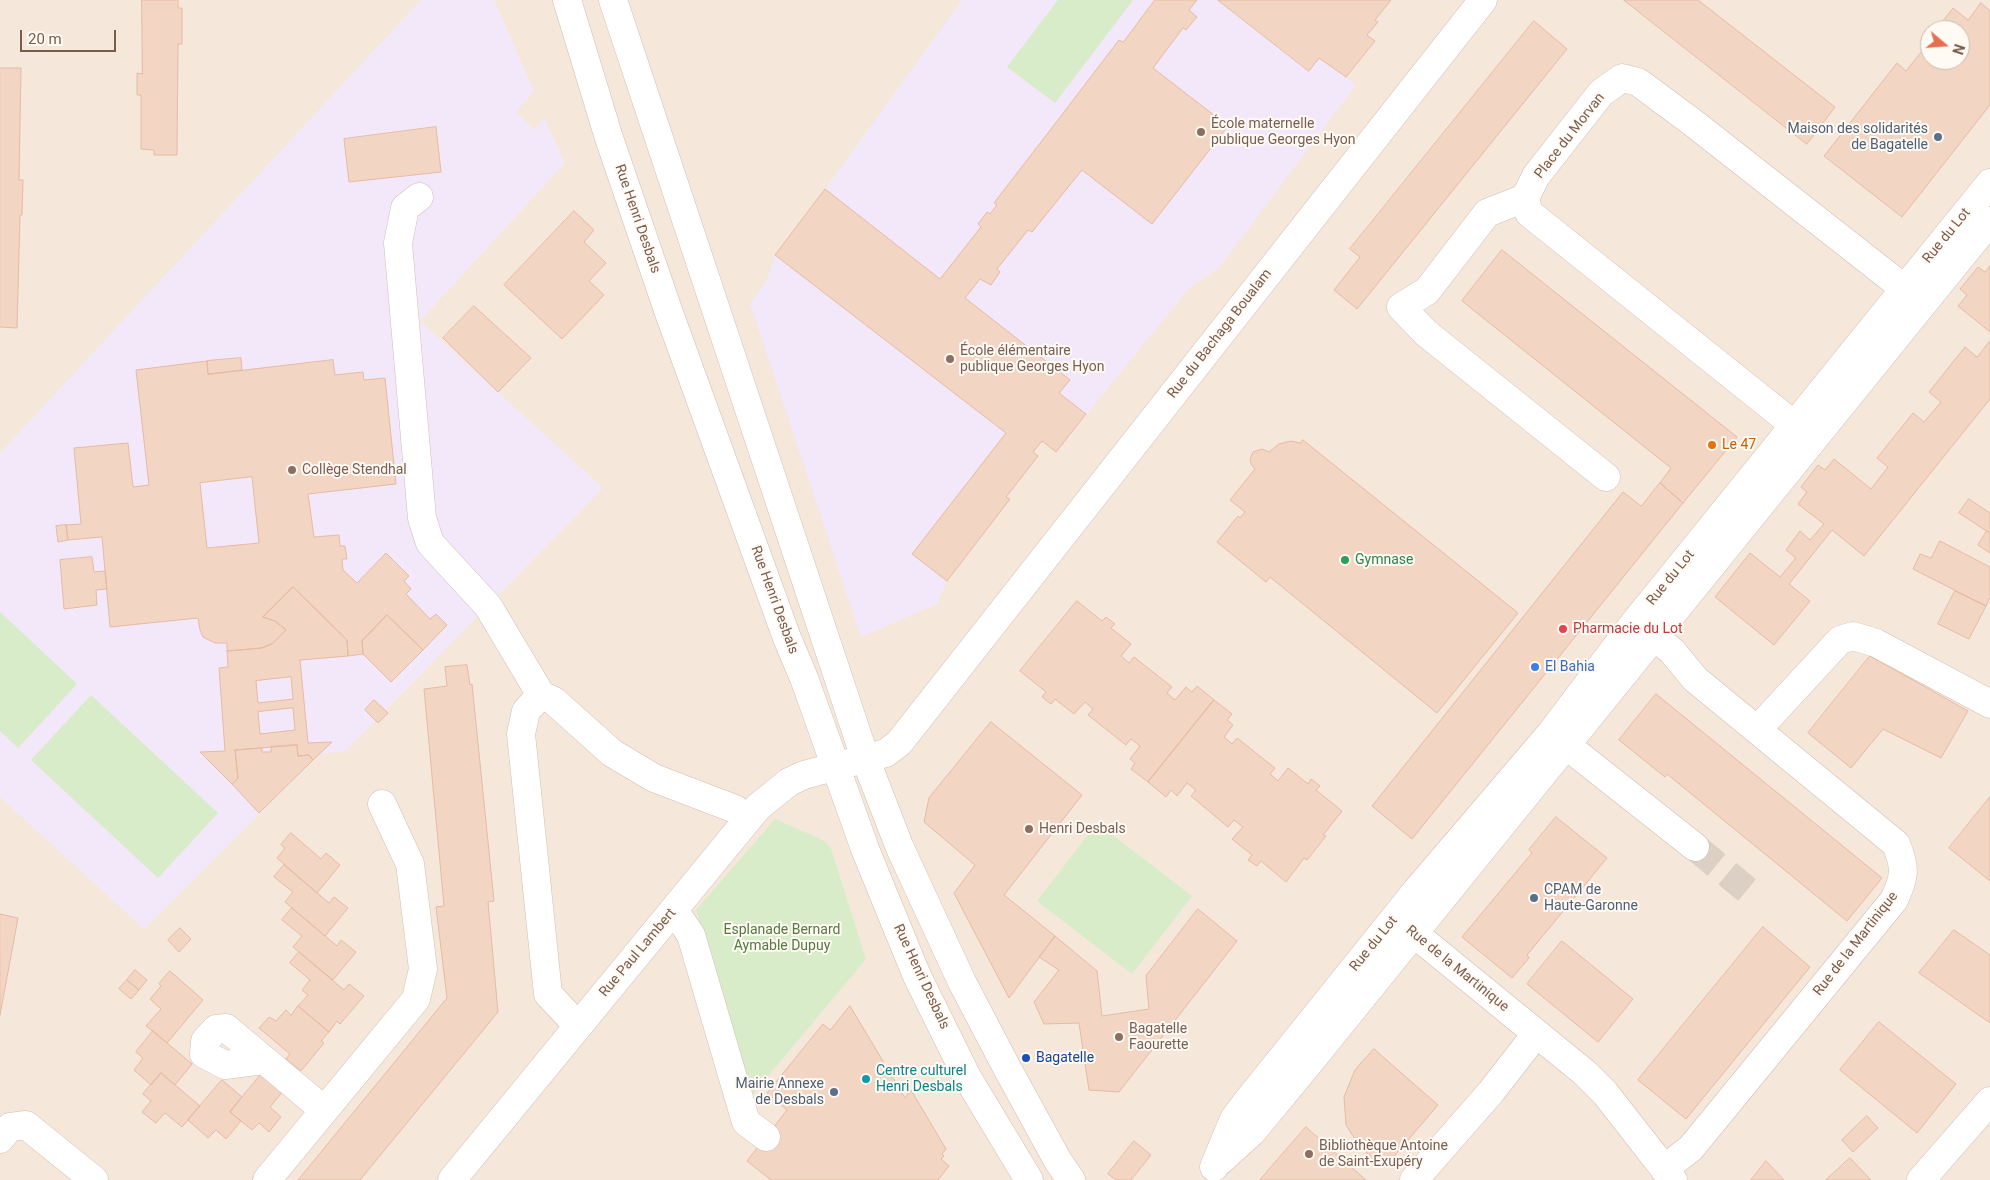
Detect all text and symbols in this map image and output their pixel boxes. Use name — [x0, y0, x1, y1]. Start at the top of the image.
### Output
scale bar — [22, 20, 119, 52]
north arrow — [1920, 20, 1970, 70]
text: 20 m — [28, 30, 62, 48]
text: N — [1949, 42, 1967, 56]
street label: Place du Morvan — [1531, 90, 1609, 182]
place label: École maternelle publique Georges Hyon — [1211, 116, 1356, 148]
place label: Maison des solidarités de Bagatelle — [1787, 121, 1928, 154]
marker: École maternelle publique Georges Hyon — [1195, 126, 1207, 138]
marker: Maison des solidarités de Bagatelle — [1932, 131, 1944, 143]
street label: Rue Henri Desbals — [611, 162, 663, 276]
street label: Rue du Lot — [1920, 205, 1974, 267]
street label: Rue du Bachaga Boualam — [1164, 266, 1276, 402]
place label: École élémentaire publique Georges Hyon — [960, 343, 1105, 376]
marker: École élémentaire publique Georges Hyon — [944, 353, 956, 365]
place label: Le 47 — [1722, 437, 1756, 453]
marker: Le 47 — [1706, 439, 1718, 451]
place label: Collège Stendhal — [302, 462, 407, 478]
marker: Collège Stendhal — [286, 464, 298, 476]
street label: Rue Henri Desbals — [747, 544, 801, 656]
street label: Rue du Lot — [1644, 547, 1698, 609]
place label: Gymnase — [1355, 552, 1413, 568]
marker: Gymnase — [1339, 554, 1351, 566]
place label: Pharmacie du Lot — [1573, 621, 1683, 637]
marker: Pharmacie du Lot — [1557, 623, 1569, 635]
place label: El Bahia — [1545, 659, 1595, 675]
marker: El Bahia — [1529, 661, 1541, 673]
place label: Henri Desbals — [1039, 821, 1126, 837]
marker: Henri Desbals — [1023, 823, 1035, 835]
place label: CPAM de Haute-Garonne — [1544, 882, 1638, 914]
street label: Rue de la Martinique — [1810, 889, 1902, 999]
marker: CPAM de Haute-Garonne — [1528, 892, 1540, 904]
street label: Rue Paul Lambert — [596, 905, 680, 1001]
street label: Rue du Lot — [1347, 913, 1401, 975]
park label: Esplanade Bernard Aymable Dupuy — [724, 922, 840, 954]
street label: Rue Henri Desbals — [889, 922, 953, 1032]
street label: Rue de la Martinique — [1402, 922, 1512, 1016]
place label: Bagatelle Faourette — [1129, 1021, 1188, 1054]
marker: Bagatelle Faourette — [1113, 1031, 1125, 1043]
place label: Bagatelle — [1036, 1050, 1094, 1066]
marker: Bagatelle — [1020, 1052, 1032, 1064]
place label: Centre culturel Henri Desbals — [876, 1063, 967, 1096]
marker: Centre culturel Henri Desbals — [860, 1073, 872, 1085]
place label: Mairie Annexe de Desbals — [735, 1076, 824, 1108]
marker: Mairie Annexe de Desbals — [828, 1086, 840, 1098]
place label: Bibliothèque Antoine de Saint-Exupéry — [1319, 1138, 1448, 1170]
marker: Bibliothèque Antoine de Saint-Exupéry — [1303, 1148, 1315, 1160]

